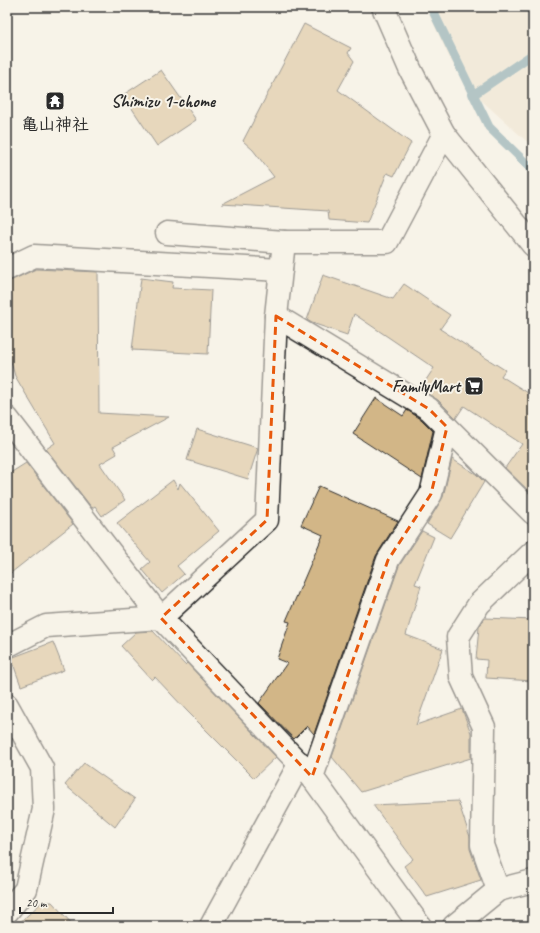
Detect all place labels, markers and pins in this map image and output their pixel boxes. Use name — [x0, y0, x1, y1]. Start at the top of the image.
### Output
temple icon: 亀山神社 — [44, 90, 66, 112]
place label: 亀山神社 — [21, 114, 89, 135]
supermarket icon: FamilyMart — [463, 375, 485, 397]
place label: FamilyMart — [392, 376, 462, 397]

